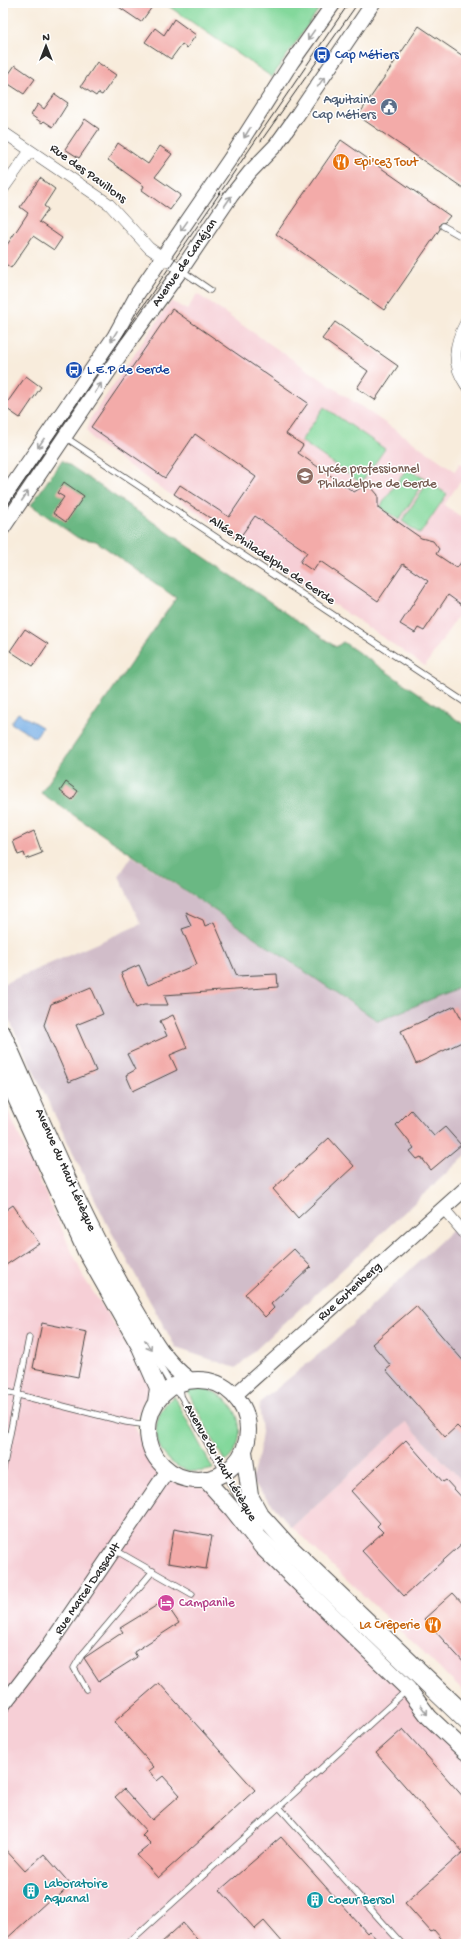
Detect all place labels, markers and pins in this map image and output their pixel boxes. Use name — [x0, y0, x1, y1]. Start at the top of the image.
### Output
bus stop icon: Cap Métiers — [312, 45, 332, 65]
place label: Cap Métiers — [335, 48, 400, 63]
place label: Aquitaine Cap Métiers — [312, 93, 377, 123]
public building icon: Aquitaine Cap Métiers — [379, 97, 399, 117]
restaurant icon: Epi'cez Tout — [331, 152, 351, 172]
place label: Epi'cez Tout — [354, 155, 419, 170]
bus stop icon: L.E.P de Gerde — [64, 360, 84, 380]
place label: L.E.P de Gerde — [87, 363, 170, 378]
place label: Lycée professionnel Philadelphe de Gerde — [317, 462, 437, 492]
school or university icon: Lycée professionnel Philadelphe de Gerde — [295, 466, 315, 486]
hotel icon: Campanile — [156, 1593, 176, 1613]
place label: Campanile — [179, 1596, 235, 1611]
restaurant icon: La Crêperie — [423, 1615, 443, 1635]
place label: La Crêperie — [359, 1618, 420, 1633]
place label: Laboratoire Aquanal — [44, 1877, 108, 1907]
building icon: Laboratoire Aquanal — [21, 1881, 41, 1901]
building icon: Coeur Bersol — [305, 1890, 325, 1910]
place label: Coeur Bersol — [328, 1893, 395, 1908]

